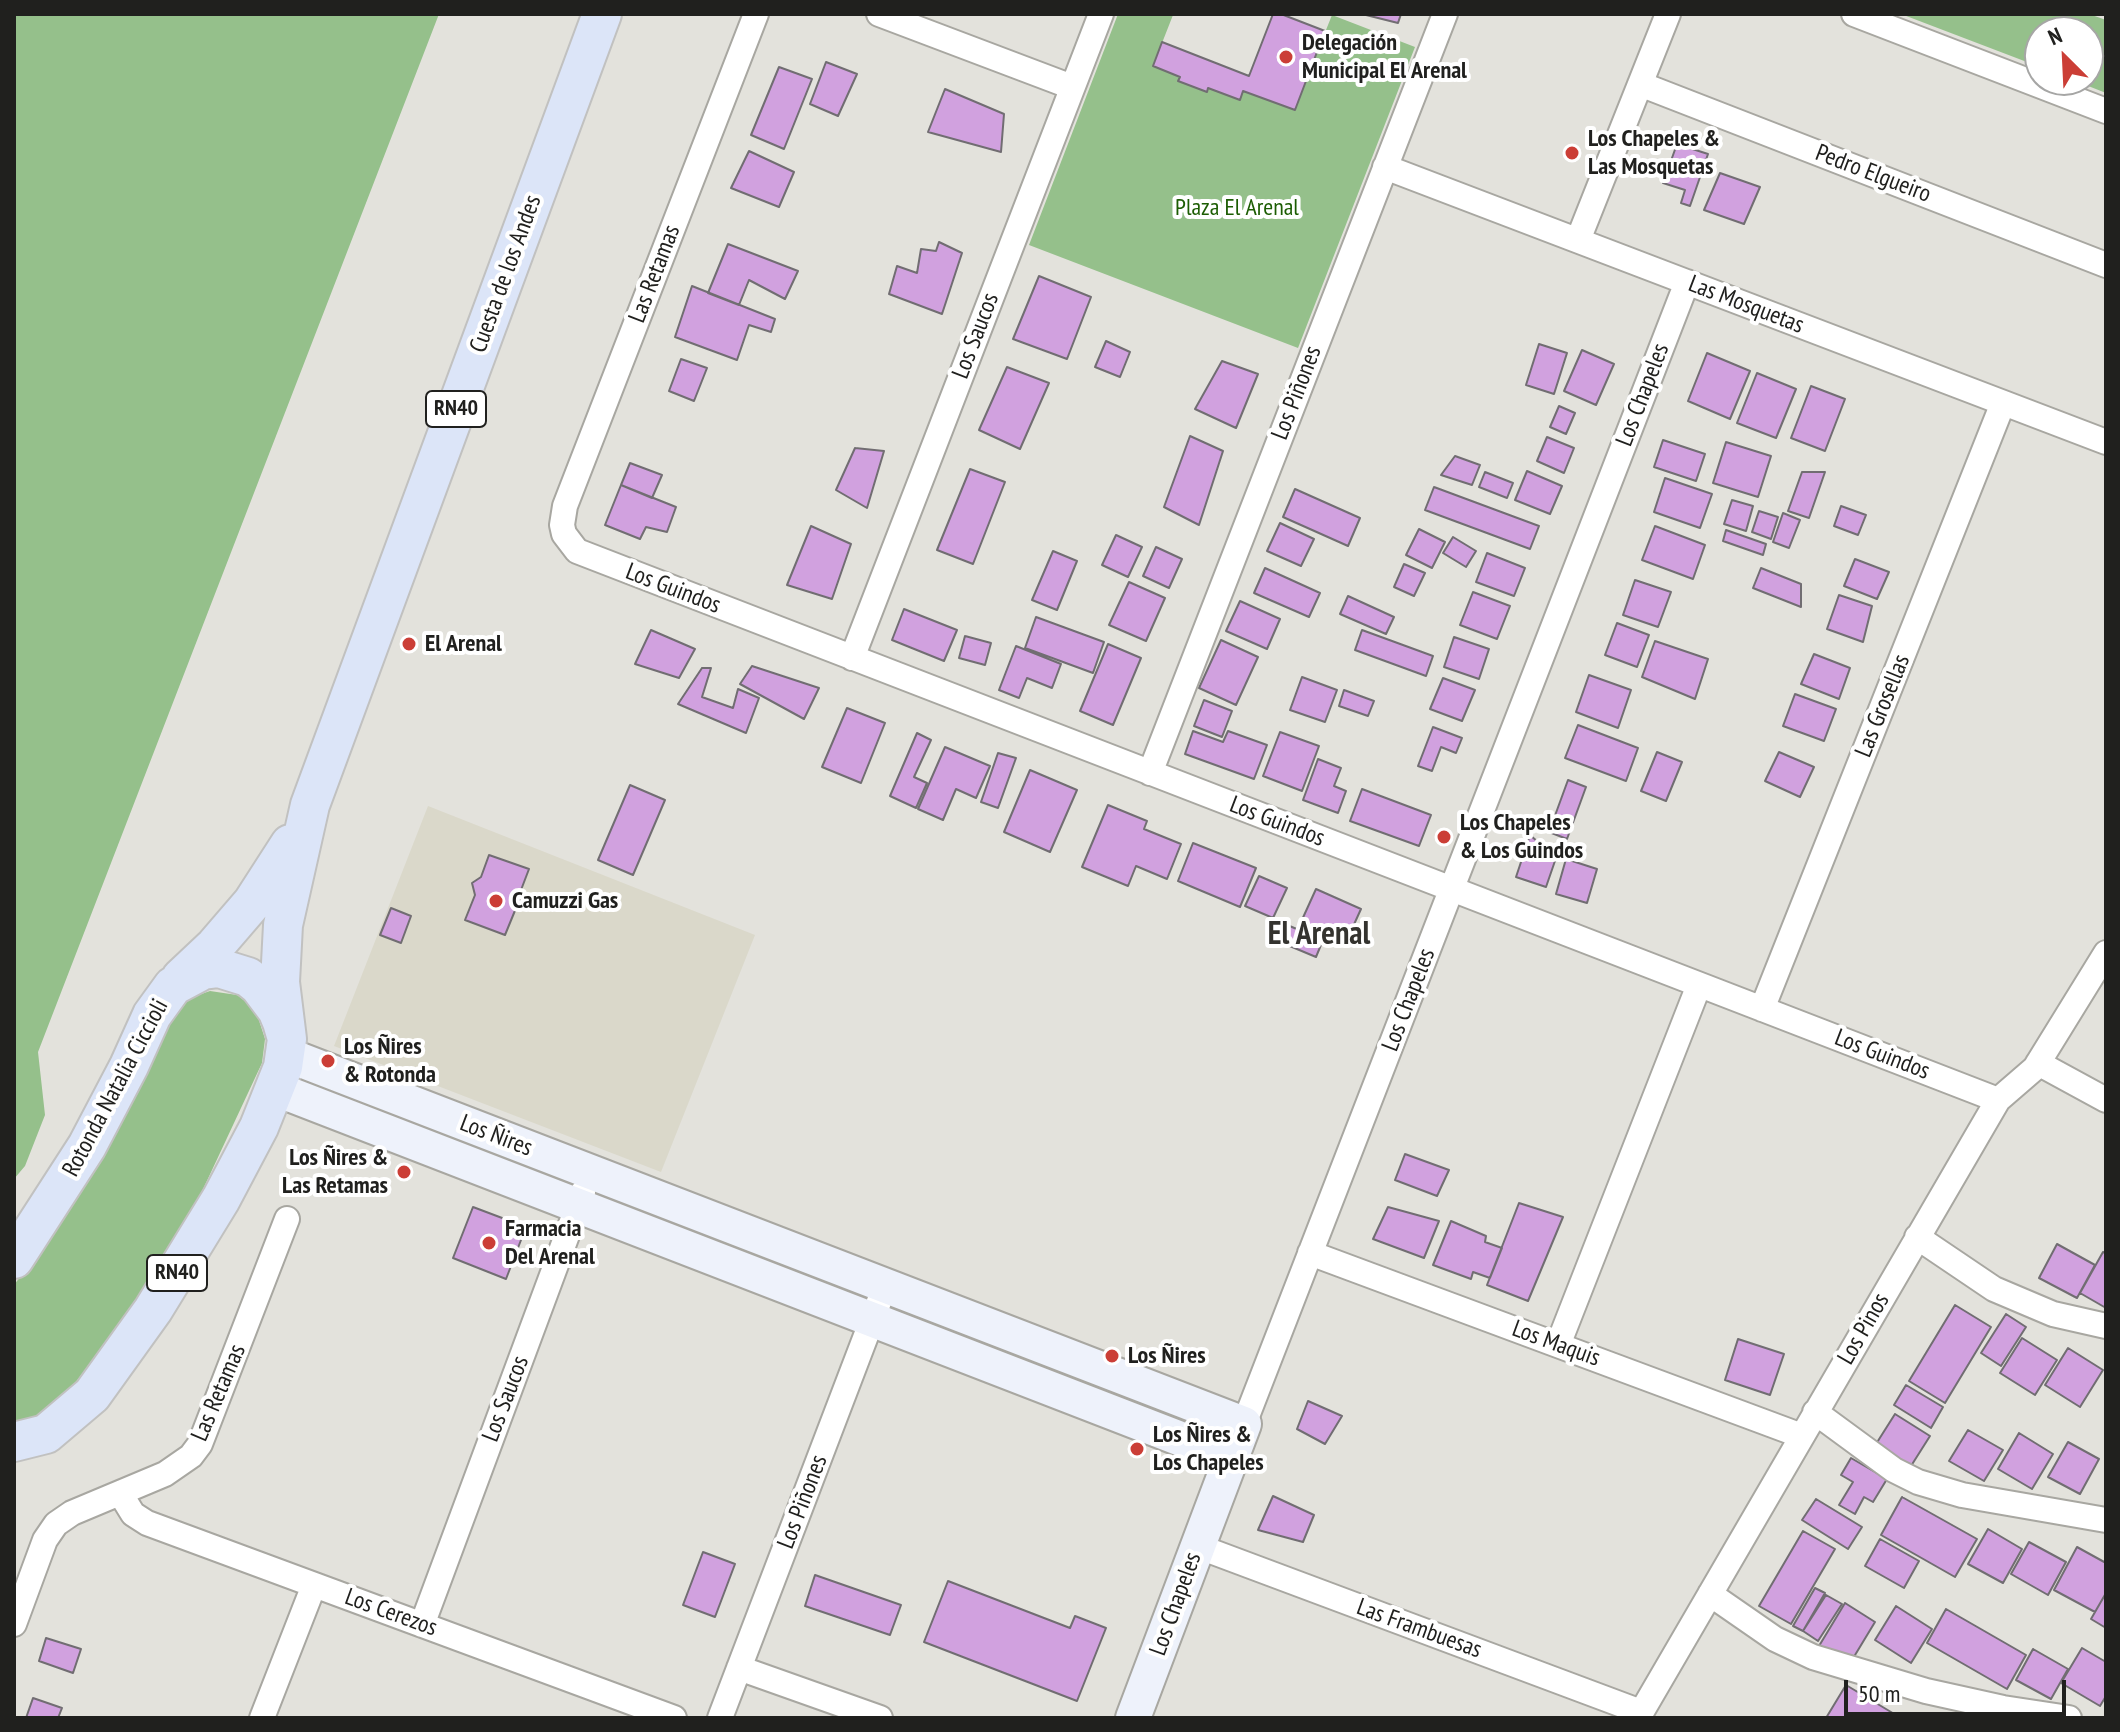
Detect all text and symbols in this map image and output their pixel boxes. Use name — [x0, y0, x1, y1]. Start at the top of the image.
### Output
north arrow — [2024, 16, 2104, 96]
text: N — [2044, 21, 2066, 51]
place label: Delegación Municipal El Arenal — [1302, 29, 1467, 85]
marker: Delegación Municipal El Arenal — [1277, 48, 1295, 66]
place label: Los Chapeles & Las Mosquetas — [1588, 125, 1720, 181]
street label: Pedro Elgueiro — [1811, 139, 1935, 209]
marker: Los Chapeles & Las Mosquetas — [1563, 144, 1581, 162]
street label: Cuesta de los Andes — [464, 191, 548, 357]
park label: Plaza El Arenal — [1175, 194, 1299, 222]
street label: Las Retamas — [623, 221, 687, 327]
street label: Las Mosquetas — [1684, 270, 1808, 340]
street label: Los Saucos — [947, 289, 1005, 383]
street label: Los Chapeles — [1610, 340, 1676, 450]
street label: Los Piñones — [1266, 342, 1328, 444]
road number: RN40 — [426, 391, 486, 427]
street label: Los Guindos — [621, 558, 725, 620]
place label: El Arenal — [425, 630, 502, 658]
marker: El Arenal — [400, 635, 418, 653]
street label: Las Grosellas — [1849, 650, 1917, 762]
street label: Los Guindos — [1225, 791, 1329, 853]
place label: Los Chapeles & Los Guindos — [1460, 809, 1583, 865]
marker: Los Chapeles & Los Guindos — [1435, 828, 1453, 846]
place label: Camuzzi Gas — [512, 887, 618, 915]
marker: Camuzzi Gas — [487, 892, 505, 910]
district label: El Arenal — [1268, 916, 1370, 954]
street label: Los Chapeles — [1376, 945, 1442, 1055]
street label: Rotonda Natalia Ciccioli — [57, 994, 175, 1182]
street label: Los Guindos — [1830, 1024, 1934, 1086]
place label: Los Ñires & Rotonda — [344, 1033, 436, 1089]
marker: Los Ñires & Rotonda — [319, 1052, 337, 1070]
street label: Los Ñires — [456, 1109, 536, 1163]
place label: Los Ñires & Las Retamas — [282, 1144, 388, 1200]
marker: Los Ñires & Las Retamas — [395, 1163, 413, 1181]
place label: Farmacia Del Arenal — [505, 1215, 595, 1271]
marker: Farmacia Del Arenal — [480, 1234, 498, 1252]
road number: RN40 — [147, 1255, 207, 1291]
street label: Los Pinos — [1832, 1288, 1896, 1370]
street label: Los Maquis — [1508, 1315, 1604, 1373]
street label: Las Retamas — [186, 1340, 252, 1446]
place label: Los Ñires — [1128, 1342, 1206, 1370]
marker: Los Ñires — [1103, 1347, 1121, 1365]
street label: Los Saucos — [477, 1352, 535, 1446]
place label: Los Ñires & Los Chapeles — [1153, 1421, 1264, 1477]
marker: Los Ñires & Los Chapeles — [1128, 1440, 1146, 1458]
street label: Los Piñones — [772, 1451, 834, 1553]
street label: Los Chapeles — [1144, 1549, 1208, 1659]
street label: Los Cerezos — [341, 1583, 441, 1643]
street label: Las Frambuesas — [1353, 1593, 1485, 1665]
scale bar — [1848, 1664, 2070, 1714]
text: 50 m — [1858, 1678, 1900, 1709]

